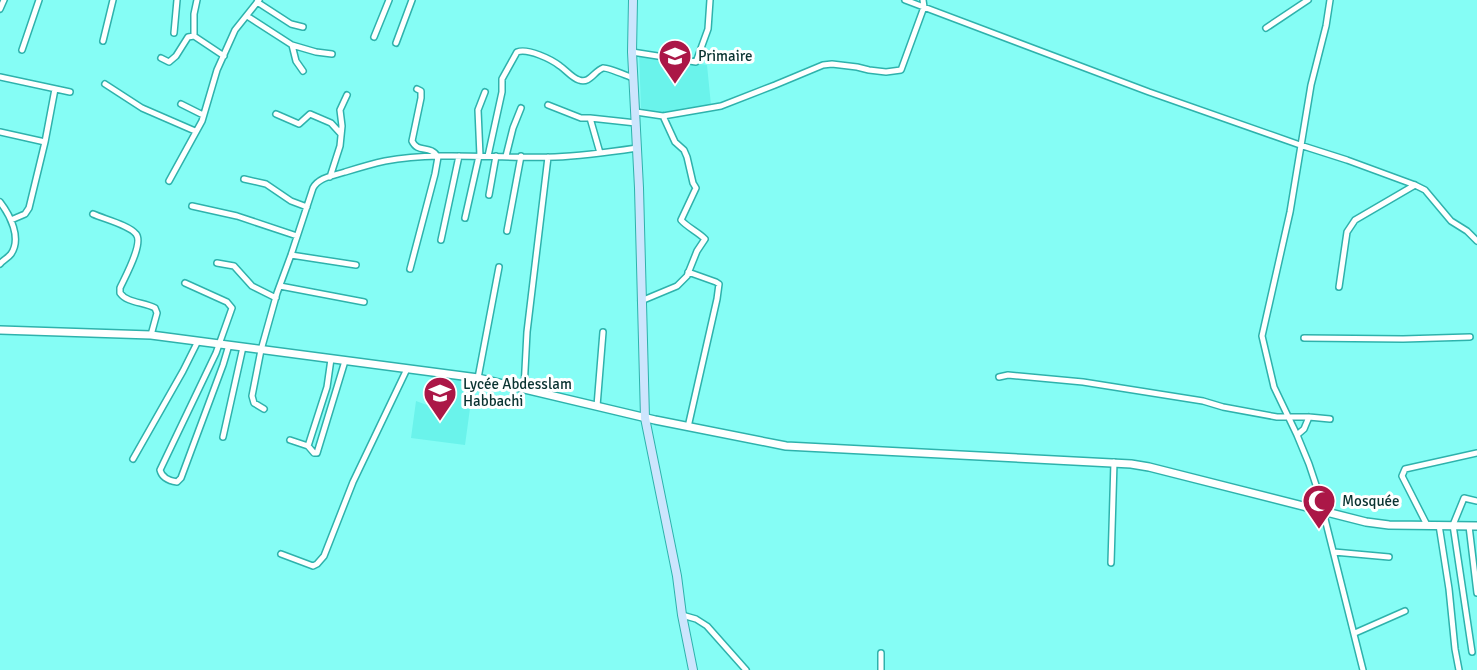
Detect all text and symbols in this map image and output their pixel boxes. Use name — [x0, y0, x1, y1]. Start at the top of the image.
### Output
school or university icon: Primaire — [657, 38, 693, 85]
place label: Primaire — [698, 47, 753, 65]
school or university icon: Lycée Abdesslam Habbachi — [422, 375, 458, 422]
place label: Lycée Abdesslam Habbachi — [463, 375, 572, 410]
mosque icon: Mosquée — [1301, 483, 1337, 530]
place label: Mosquée — [1342, 492, 1400, 510]

